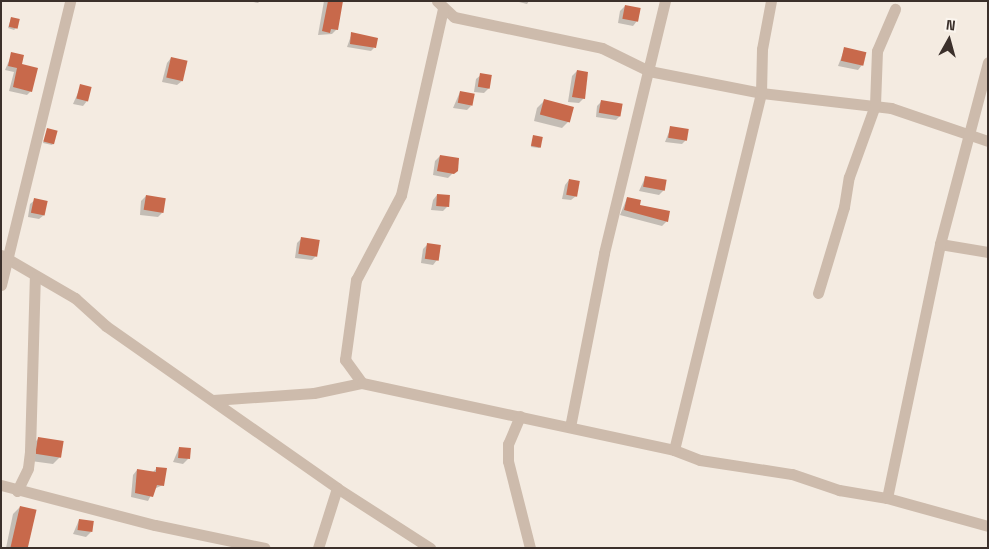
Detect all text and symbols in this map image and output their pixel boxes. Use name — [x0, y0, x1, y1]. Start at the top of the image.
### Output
north arrow — [924, 15, 974, 65]
text: N — [945, 16, 957, 35]

